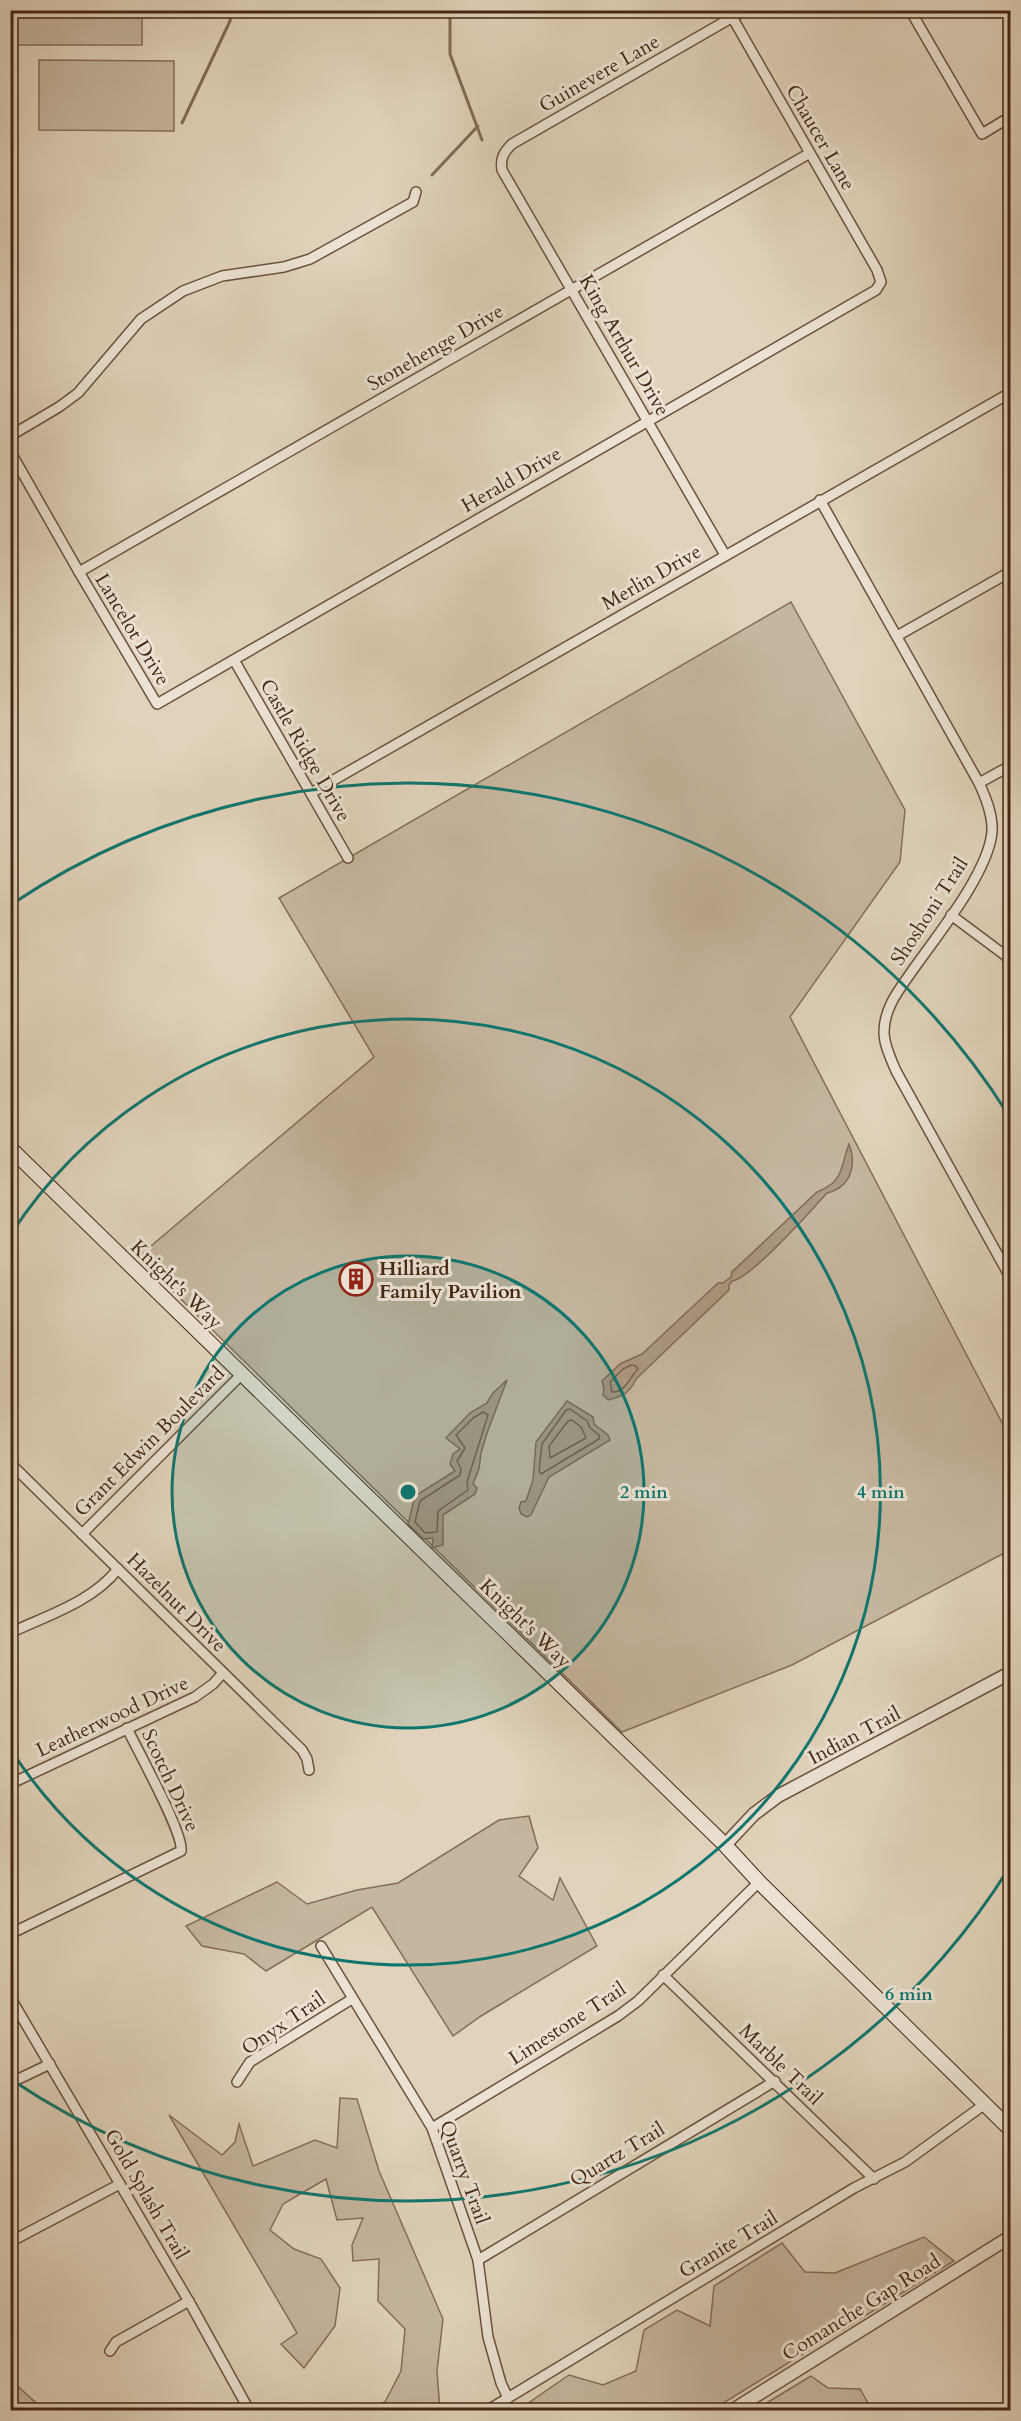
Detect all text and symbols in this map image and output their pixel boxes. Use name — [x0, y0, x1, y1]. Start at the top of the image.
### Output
street label: Guinevere Lane — [534, 28, 664, 119]
street label: Chaucer Lane — [779, 79, 862, 195]
street label: King Arthur Drive — [573, 270, 676, 421]
street label: Stonehenge Drive — [362, 297, 508, 397]
street label: Herald Drive — [456, 440, 566, 519]
street label: Merlin Drive — [596, 538, 706, 617]
street label: Lancelot Drive — [88, 568, 177, 690]
street label: Castle Ridge Drive — [254, 674, 357, 827]
street label: Shoshoni Trail — [884, 852, 975, 971]
street label: Knight's Way — [125, 1234, 229, 1335]
place label: Hilliard Family Pavilion — [379, 1255, 522, 1305]
building icon: Hilliard Family Pavilion — [338, 1261, 374, 1297]
street label: Grant Edwin Boulevard — [68, 1360, 231, 1522]
text: 2 min — [620, 1480, 668, 1505]
text: 4 min — [857, 1480, 905, 1505]
centre of rings — [398, 1482, 418, 1502]
street label: Hazelnut Drive — [121, 1547, 232, 1658]
street label: Knight's Way — [474, 1573, 578, 1674]
street label: Leatherwood Drive — [31, 1669, 193, 1764]
street label: Indian Trail — [803, 1700, 905, 1771]
street label: Scotch Drive — [135, 1725, 206, 1836]
street label: Limestone Trail — [503, 1975, 631, 2071]
text: 6 min — [885, 1982, 933, 2007]
street label: Onyx Trail — [236, 1985, 331, 2061]
street label: Marble Trail — [733, 2018, 828, 2111]
street label: Quarry Trail — [433, 2116, 496, 2228]
street label: Quartz Trail — [565, 2116, 670, 2193]
street label: Gold Splash Trail — [98, 2124, 195, 2264]
street label: Granite Trail — [674, 2204, 783, 2285]
street label: Comanche Gap Road — [777, 2248, 946, 2367]

